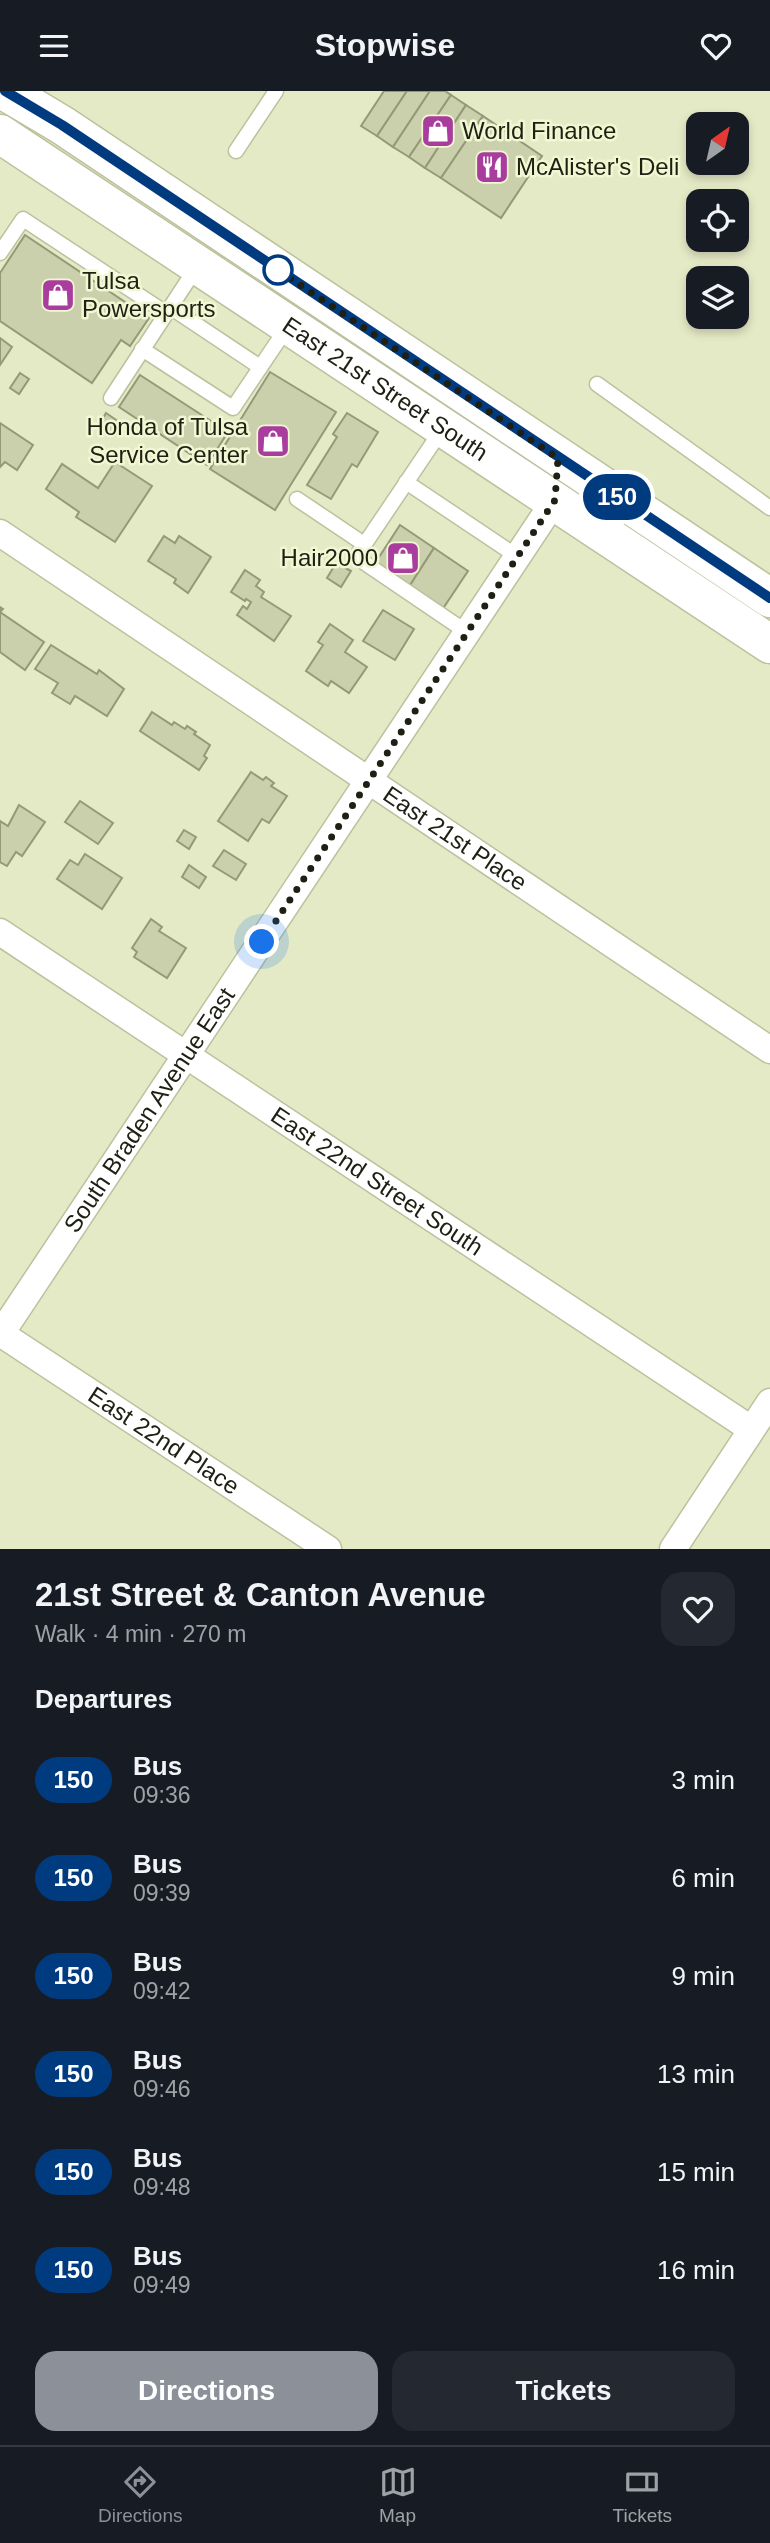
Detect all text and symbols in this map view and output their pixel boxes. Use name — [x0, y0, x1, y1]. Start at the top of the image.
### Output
icon: menu — [35, 27, 73, 65]
text: Stopwise — [315, 27, 455, 63]
icon: heart — [697, 27, 735, 65]
shop icon: World Finance — [419, 112, 457, 150]
north arrow — [686, 112, 749, 175]
map controls — [686, 112, 749, 329]
place label: World Finance — [462, 117, 616, 144]
restaurant icon: McAlister's Deli — [473, 148, 511, 186]
place label: McAlister's Deli — [516, 153, 679, 180]
button: locate — [686, 189, 749, 252]
unlabelled marker — [263, 255, 293, 285]
button: layers — [686, 266, 749, 329]
place label: Tulsa Powersports — [82, 267, 215, 322]
shop icon: Tulsa Powersports — [39, 276, 77, 314]
street label: East 21st Street South — [278, 311, 493, 466]
place label: Honda of Tulsa Service Center — [87, 413, 249, 468]
shop icon: Honda of Tulsa Service Center — [254, 422, 292, 460]
line badge: 150 — [577, 474, 657, 520]
text: 150 — [597, 483, 637, 510]
shop icon: Hair2000 — [384, 539, 422, 577]
place label: Hair2000 — [281, 544, 378, 571]
street label: East 21st Place — [378, 780, 532, 896]
your location — [244, 924, 279, 959]
street label: South Braden Avenue East — [58, 982, 240, 1237]
street label: East 22nd Street South — [266, 1101, 488, 1261]
street label: East 22nd Place — [84, 1381, 244, 1500]
button: heart — [661, 1572, 735, 1646]
text: 21st Street & Canton Avenue — [35, 1576, 486, 1613]
text: Walk · 4 min · 270 m — [35, 1621, 246, 1647]
text: Departures — [35, 1684, 172, 1714]
text: Bus — [133, 1751, 182, 1781]
text: 3 min — [671, 1765, 735, 1795]
text: 150 — [53, 1766, 94, 1793]
text: 09:36 — [133, 1782, 191, 1808]
text: Bus — [133, 1849, 182, 1879]
text: 6 min — [671, 1863, 735, 1893]
text: 150 — [53, 1864, 94, 1891]
text: 09:39 — [133, 1880, 191, 1906]
text: Bus — [133, 1947, 182, 1977]
text: 9 min — [671, 1961, 735, 1991]
text: 150 — [53, 1962, 94, 1989]
text: 09:42 — [133, 1978, 191, 2004]
text: Bus — [133, 2045, 182, 2075]
text: 13 min — [657, 2059, 735, 2089]
text: 150 — [53, 2060, 94, 2087]
text: 09:46 — [133, 2076, 191, 2102]
text: Bus — [133, 2143, 182, 2173]
text: 15 min — [657, 2157, 735, 2187]
text: 150 — [53, 2158, 94, 2185]
text: 09:48 — [133, 2174, 191, 2200]
text: Bus — [133, 2241, 182, 2271]
text: 16 min — [657, 2255, 735, 2285]
text: 150 — [53, 2256, 94, 2283]
text: 09:49 — [133, 2272, 191, 2298]
button: Directions — [35, 2351, 378, 2431]
button: Tickets — [392, 2351, 735, 2431]
tab: Directions — [98, 2463, 182, 2527]
tab: Map — [379, 2463, 417, 2527]
tab: Tickets — [613, 2463, 672, 2527]

